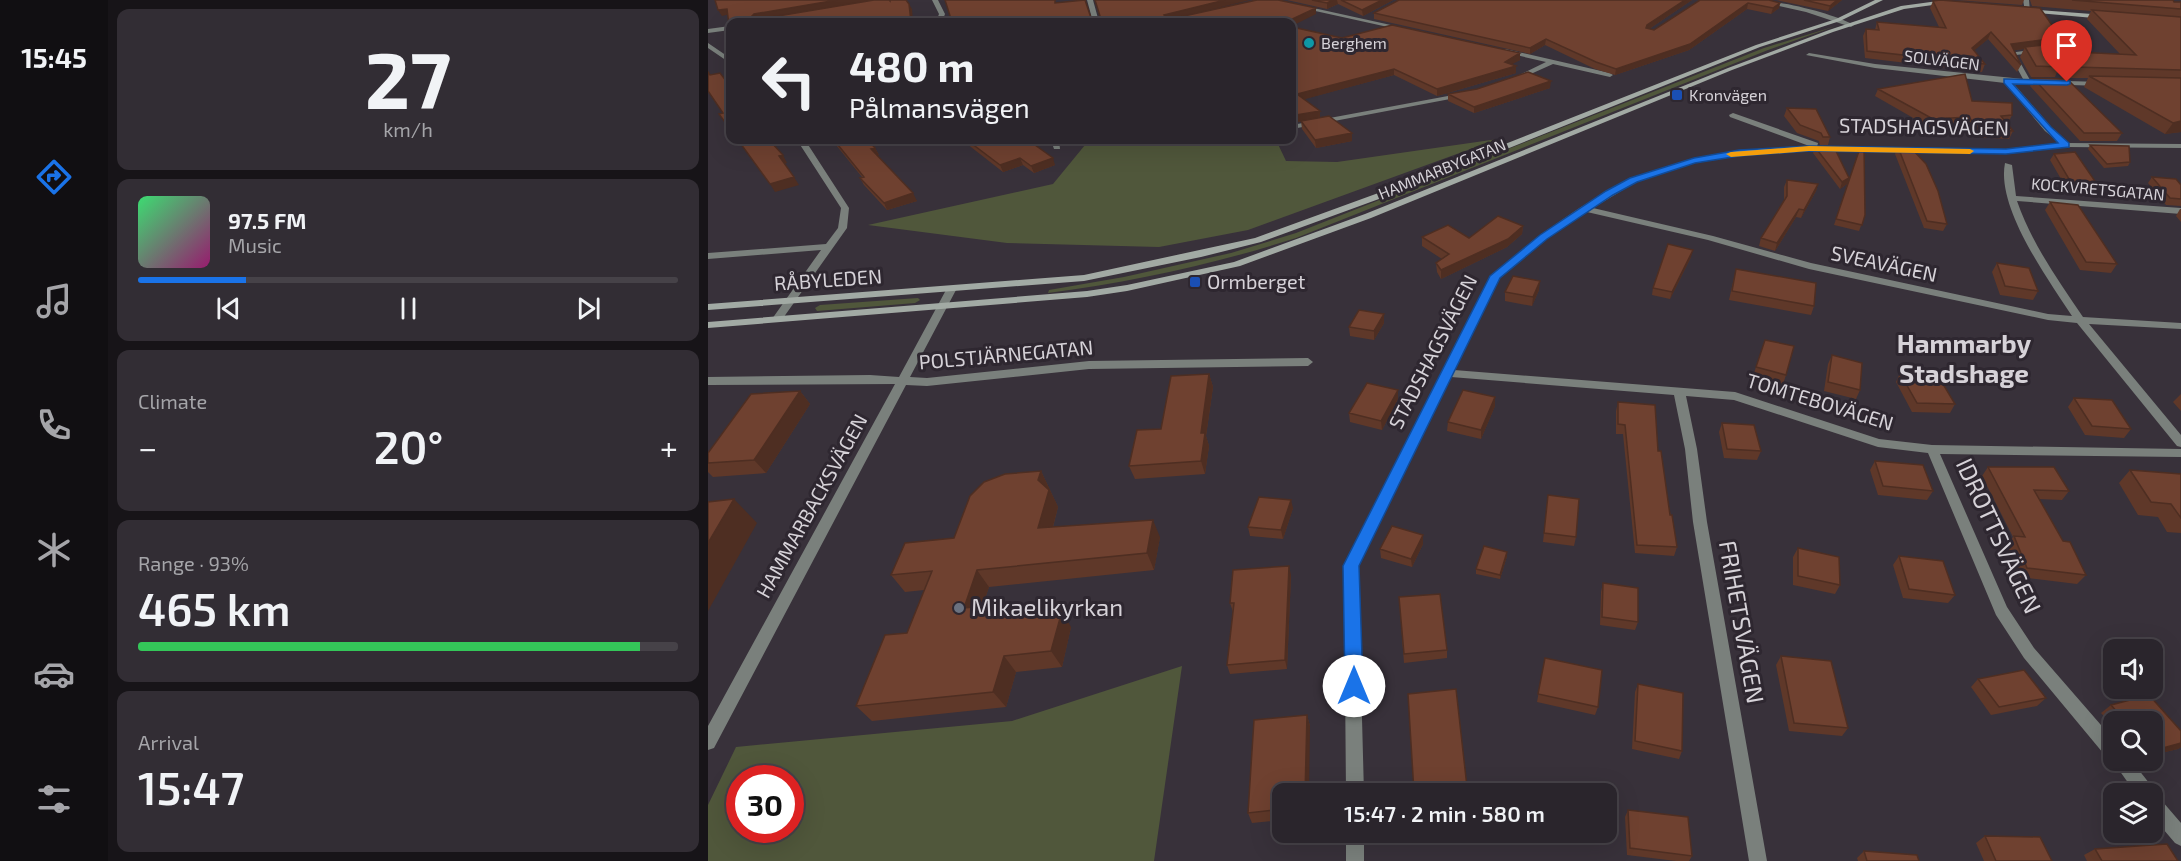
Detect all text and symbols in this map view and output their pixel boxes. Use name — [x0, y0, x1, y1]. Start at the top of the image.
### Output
pin — [2041, 20, 2092, 82]
icon: arrive — [2050, 29, 2083, 62]
text: 27 — [365, 31, 451, 125]
place label: Berghem — [1321, 33, 1387, 52]
marker: Berghem — [1302, 36, 1316, 50]
text: 480 m — [849, 40, 975, 90]
text: 15:45 — [21, 41, 87, 73]
icon: left — [750, 42, 828, 120]
street label: SOLVÄGEN — [1903, 45, 1981, 74]
place label: Kronvägen — [1689, 85, 1767, 104]
marker: Kronvägen — [1670, 88, 1684, 102]
text: Pålmansvägen — [849, 91, 1030, 123]
street label: STADSHAGSVÄGEN — [1839, 113, 2009, 139]
text: km/h — [383, 117, 433, 141]
street label: HAMMARBYGATAN — [1375, 134, 1508, 203]
icon: directions — [33, 156, 75, 198]
street label: KOCKVRETSGATAN — [2031, 173, 2166, 204]
text: 97.5 FM — [228, 207, 306, 233]
text: Music — [228, 233, 282, 257]
street label: SVEAVÄGEN — [1829, 240, 1940, 286]
street label: RÅBYLEDEN — [773, 263, 883, 295]
place label: Ormberget — [1207, 269, 1306, 293]
street label: STADSHAGSVÄGEN — [1383, 270, 1481, 433]
marker: Ormberget — [1188, 275, 1202, 289]
icon: music — [33, 280, 75, 322]
icon: previous — [212, 292, 245, 325]
icon: pause — [392, 292, 425, 325]
icon: next — [572, 292, 605, 325]
district label: Hammarby Stadshage — [1897, 327, 2032, 388]
street label: POLSTJÄRNEGATAN — [918, 334, 1094, 374]
street label: TOMTEBOVÄGEN — [1744, 367, 1897, 435]
text: Climate — [138, 389, 207, 413]
icon: phone — [33, 404, 75, 446]
street label: HAMMARBACKSVÄGEN — [751, 409, 872, 602]
text: 20° — [374, 419, 443, 473]
text: − — [138, 427, 157, 467]
text: + — [660, 427, 678, 467]
street label: IDROTTSVÄGEN — [1951, 453, 2048, 618]
icon: climate — [33, 529, 75, 571]
street label: FRIHETSVÄGEN — [1714, 538, 1771, 706]
text: Range · 93% — [138, 551, 249, 575]
text: 465 km — [138, 581, 291, 635]
place label: Mikaelikyrkan — [971, 592, 1123, 621]
marker: Mikaelikyrkan — [952, 601, 966, 615]
map controls — [2103, 639, 2163, 843]
button: sound — [2103, 639, 2163, 699]
icon: car — [33, 653, 75, 695]
position arrow — [1322, 654, 1386, 718]
button: search — [2103, 711, 2163, 771]
text: Arrival — [138, 730, 199, 754]
text: 15:47 — [138, 760, 244, 814]
speed limit sign: 30 — [726, 765, 804, 843]
icon: filters — [33, 778, 75, 820]
button: layers — [2103, 783, 2163, 843]
text: 15:47 · 2 min · 580 m — [1344, 800, 1545, 826]

